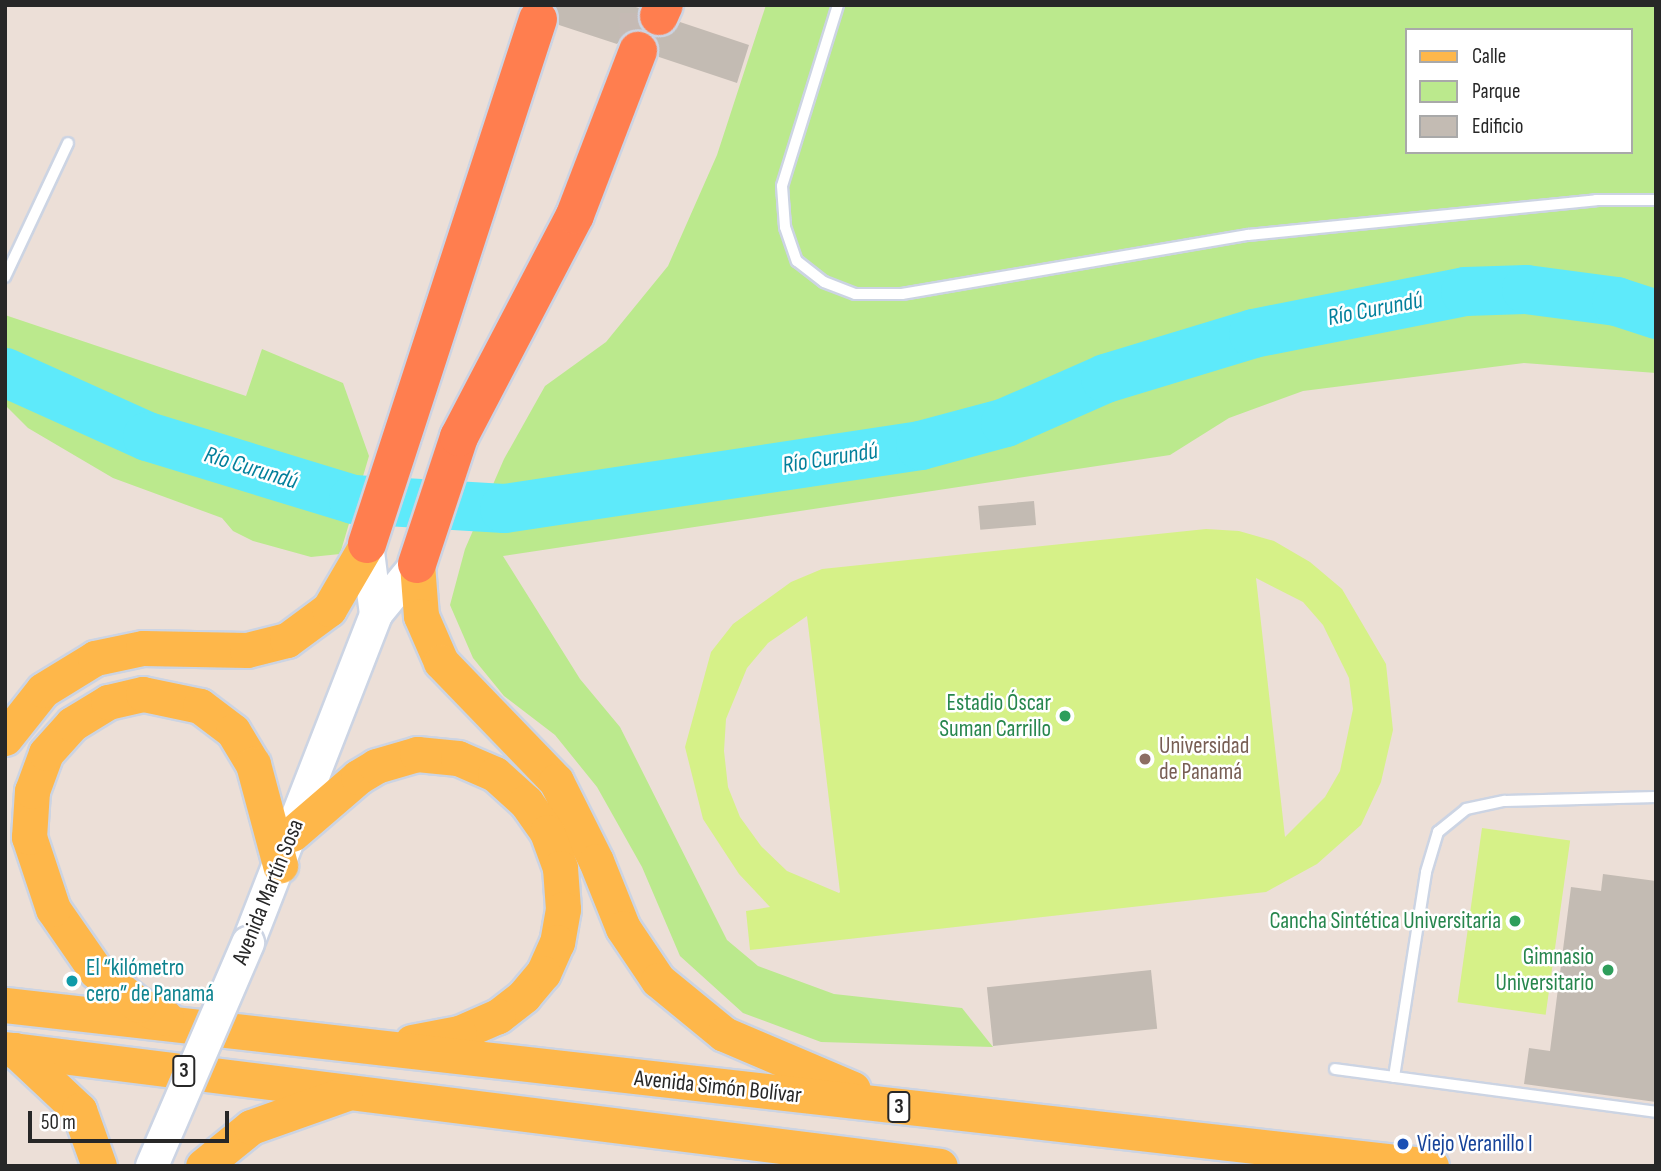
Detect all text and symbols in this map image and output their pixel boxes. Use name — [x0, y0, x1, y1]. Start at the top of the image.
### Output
legend — [1406, 28, 1633, 154]
text: Calle — [1472, 44, 1506, 69]
text: Parque — [1472, 79, 1520, 104]
text: Edificio — [1472, 114, 1523, 139]
water label: Río Curundú — [1325, 286, 1425, 332]
water label: Río Curundú — [780, 436, 880, 480]
water label: Río Curundú — [201, 440, 301, 496]
place label: Estadio Óscar Suman Carrillo — [939, 689, 1051, 743]
marker: Estadio Óscar Suman Carrillo — [1057, 708, 1073, 724]
place label: Universidad de Panamá — [1159, 732, 1249, 786]
marker: Universidad de Panamá — [1137, 751, 1153, 767]
street label: Avenida Martín Sosa — [226, 815, 310, 969]
place label: Cancha Sintética Universitaria — [1269, 907, 1501, 935]
marker: Cancha Sintética Universitaria — [1507, 913, 1523, 929]
place label: Gimnasio Universitario — [1496, 943, 1594, 997]
place label: El “kilómetro cero” de Panamá — [86, 954, 214, 1008]
marker: Gimnasio Universitario — [1600, 962, 1616, 978]
marker: El “kilómetro cero” de Panamá — [64, 973, 80, 989]
road number: 3 — [172, 1054, 196, 1088]
street label: Avenida Simón Bolívar — [633, 1064, 803, 1110]
road number: 3 — [887, 1090, 911, 1124]
scale bar — [32, 1098, 233, 1142]
text: 50 m — [41, 1110, 76, 1135]
place label: Viejo Veranillo I — [1417, 1130, 1533, 1158]
marker: Viejo Veranillo I — [1395, 1136, 1411, 1152]

